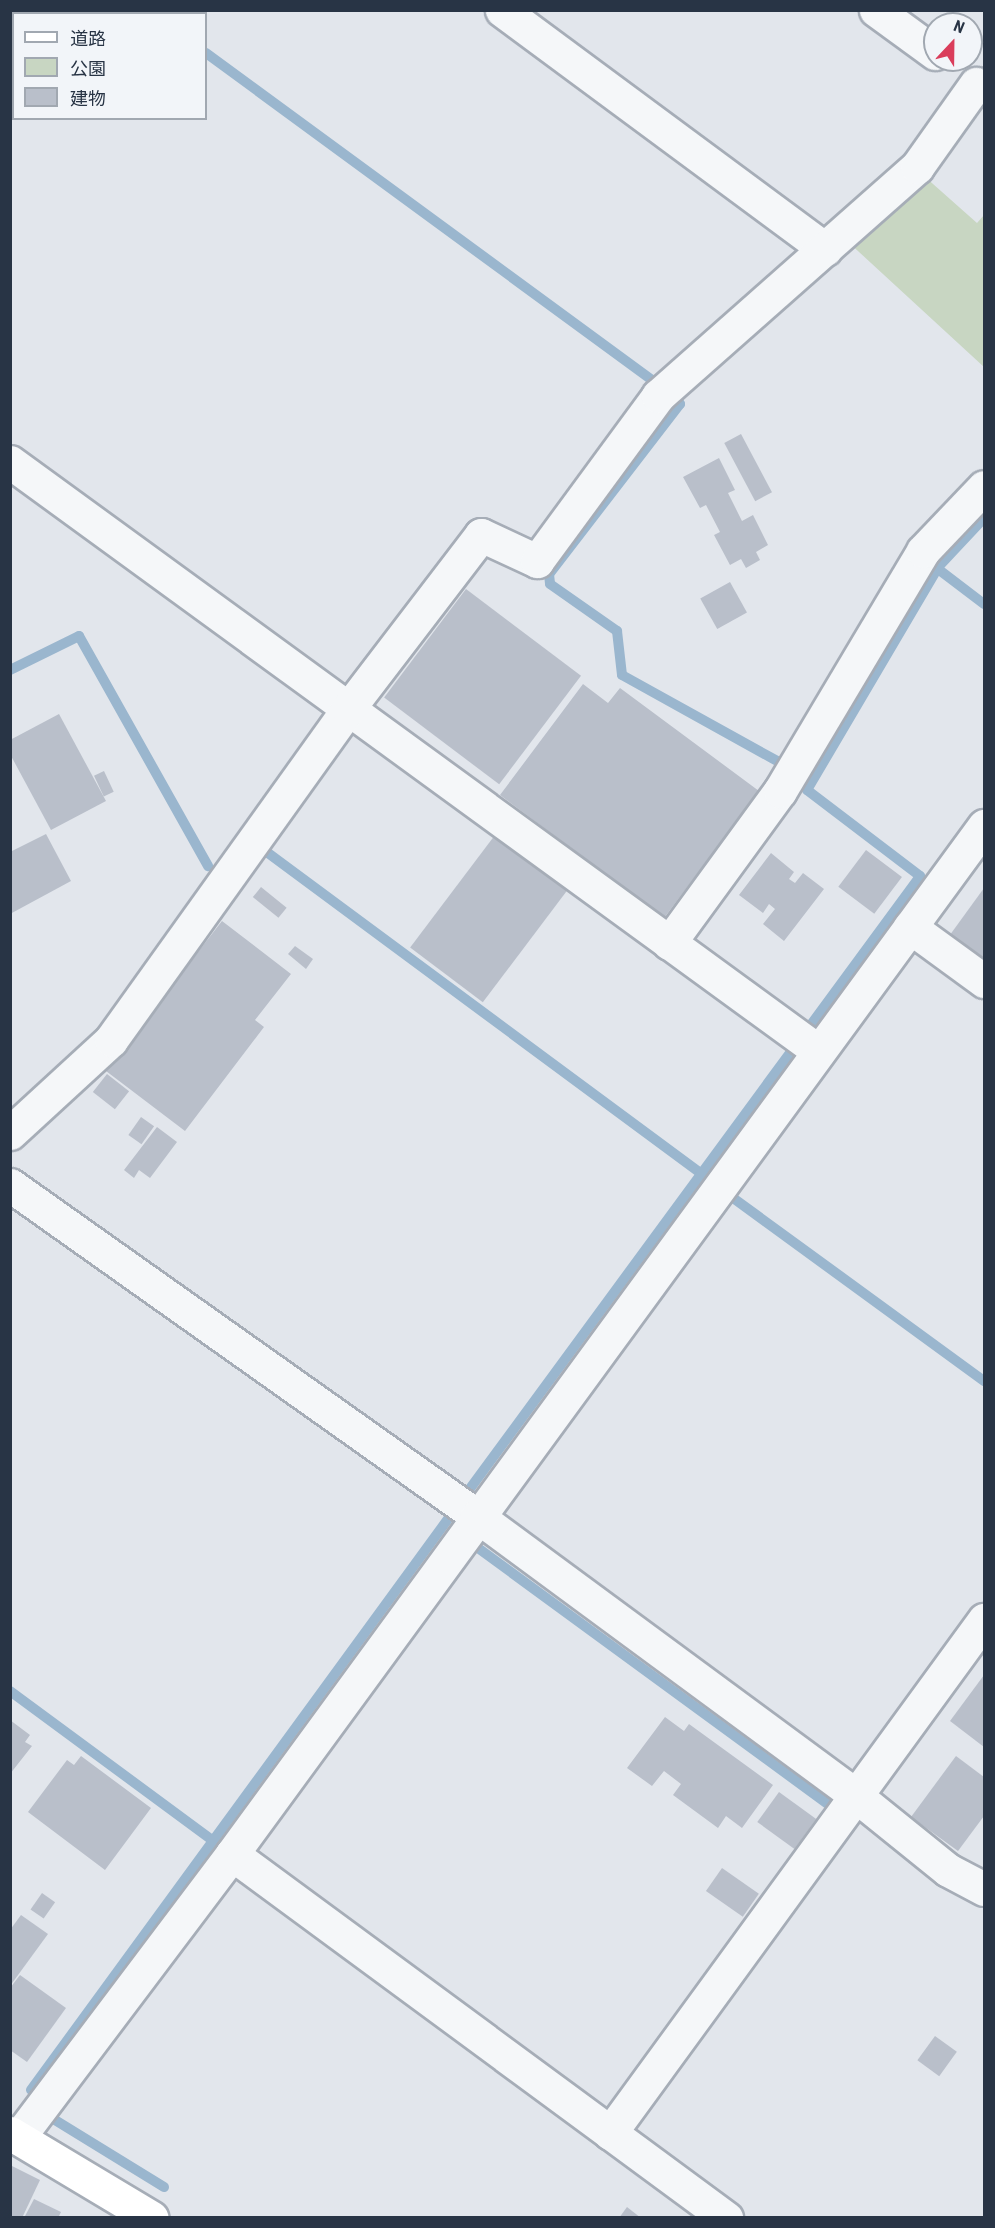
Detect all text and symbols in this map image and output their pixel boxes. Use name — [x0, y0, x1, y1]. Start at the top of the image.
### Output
legend — [12, 12, 207, 120]
north arrow — [923, 12, 983, 72]
text: N — [951, 16, 967, 37]
text: 道路 — [70, 28, 106, 49]
text: 公園 — [70, 58, 106, 79]
text: 建物 — [70, 88, 106, 109]

